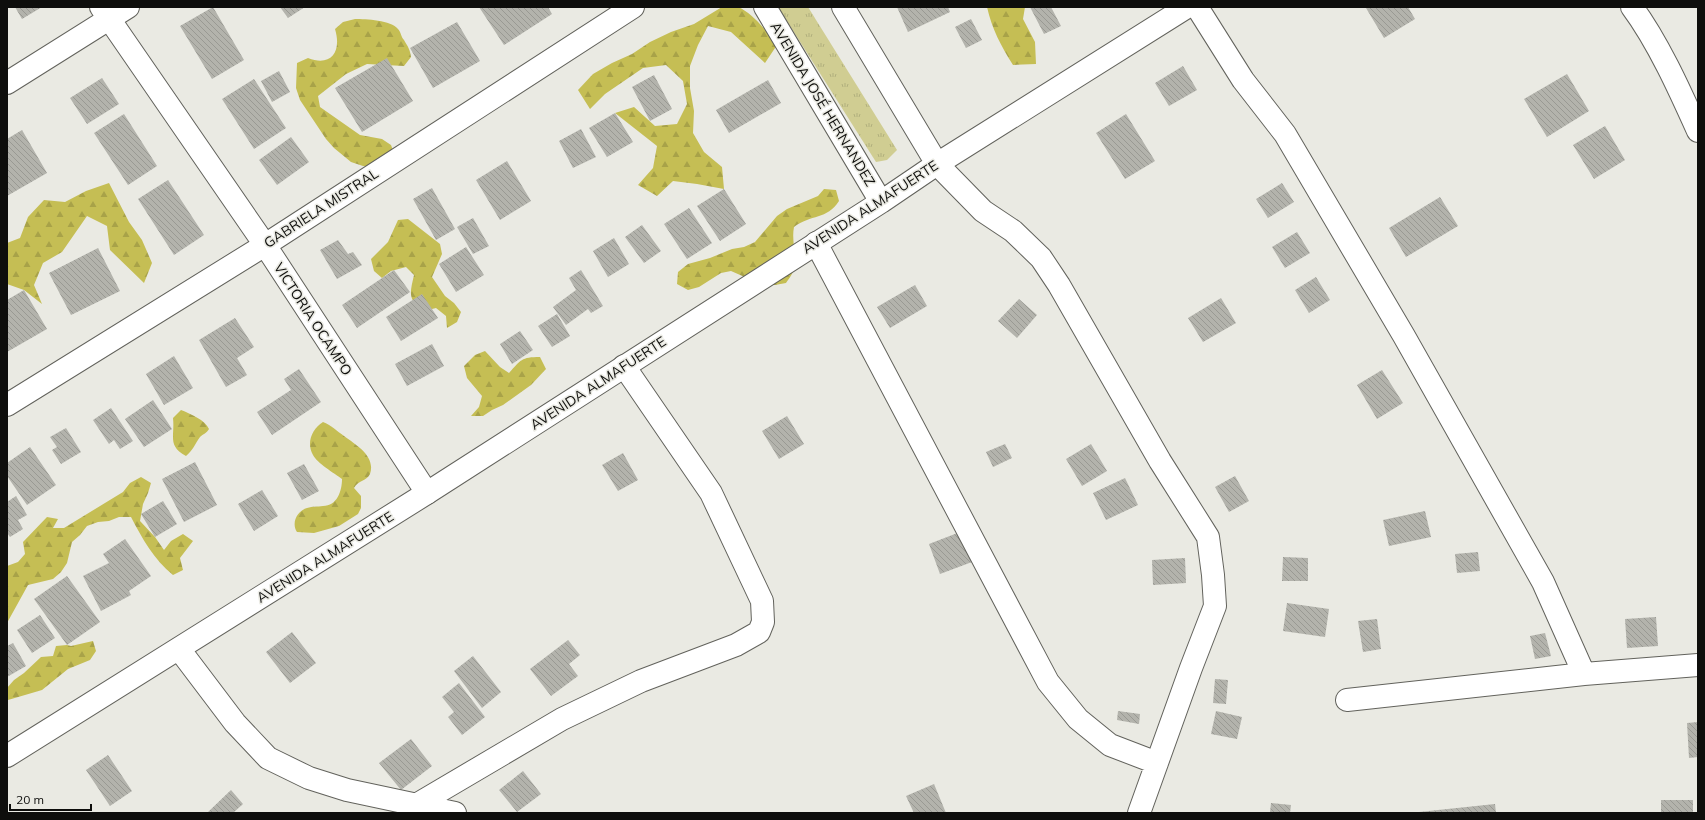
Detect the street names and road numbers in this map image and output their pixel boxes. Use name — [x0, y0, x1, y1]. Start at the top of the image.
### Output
street label: AVENIDA JOSÉ HERNANDEZ — [767, 18, 879, 190]
street label: AVENIDA ALMAFUERTE — [799, 156, 941, 258]
street label: GABRIELA MISTRAL — [260, 164, 382, 252]
street label: VICTORIA OCAMPO — [270, 259, 356, 379]
street label: AVENIDA ALMAFUERTE — [527, 332, 669, 434]
street label: AVENIDA ALMAFUERTE — [253, 507, 397, 607]

